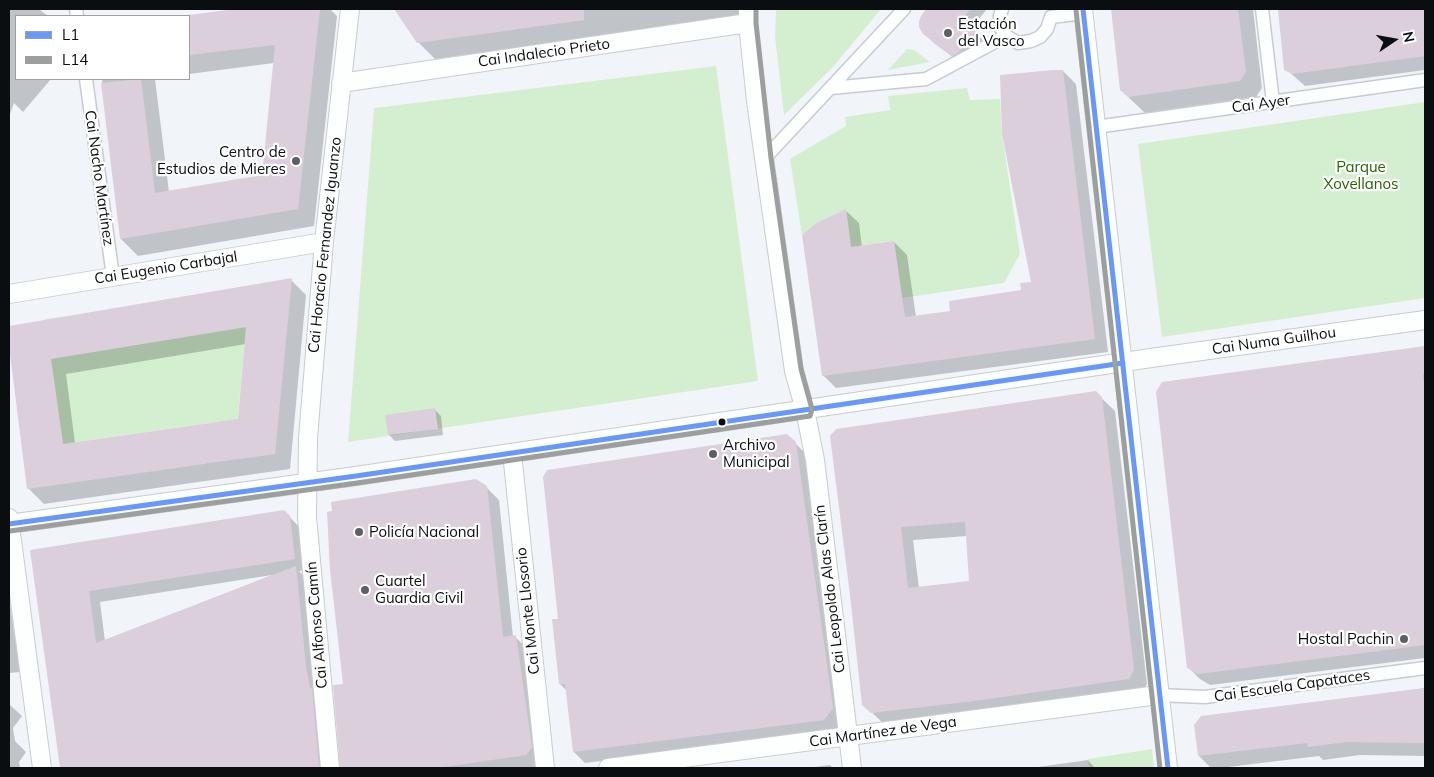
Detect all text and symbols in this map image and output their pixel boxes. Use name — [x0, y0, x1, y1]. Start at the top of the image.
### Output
legend — [15, 15, 190, 80]
place label: Estación del Vasco — [958, 15, 1025, 50]
north arrow — [1369, 15, 1419, 65]
text: L1 — [62, 25, 79, 44]
marker: Estación del Vasco — [942, 27, 954, 39]
text: N — [1399, 30, 1419, 44]
street label: Cai Indalecio Prieto — [477, 35, 611, 71]
text: L14 — [62, 50, 88, 69]
street label: Cai Ayer — [1231, 91, 1291, 117]
street label: Cai Nacho Martínez — [81, 109, 117, 247]
street label: Cai Horacio Fernandez Iguanzo — [305, 136, 345, 354]
place label: Centro de Estudios de Mieres — [157, 143, 286, 178]
marker: Centro de Estudios de Mieres — [290, 155, 302, 167]
park label: Parque Xovellanos — [1323, 158, 1399, 193]
street label: Cai Eugenio Carbajal — [93, 248, 239, 288]
street label: Cai Numa Guilhou — [1211, 323, 1337, 359]
unlabelled marker — [717, 417, 727, 427]
place label: Archivo Municipal — [723, 436, 789, 471]
marker: Archivo Municipal — [707, 448, 719, 460]
street label: Cai Leopoldo Alas Clarín — [811, 504, 849, 674]
place label: Policía Nacional — [369, 523, 479, 541]
marker: Policía Nacional — [353, 526, 365, 538]
street label: Cai Monte Llosorio — [512, 546, 544, 676]
street label: Cai Alfonso Camín — [302, 561, 332, 689]
place label: Cuartel Guardia Civil — [375, 572, 463, 607]
marker: Cuartel Guardia Civil — [359, 584, 371, 596]
place label: Hostal Pachin — [1298, 630, 1394, 648]
marker: Hostal Pachin — [1398, 633, 1410, 645]
street label: Cai Escuela Capataces — [1213, 666, 1371, 706]
street label: Cai Martínez de Vega — [808, 713, 958, 751]

